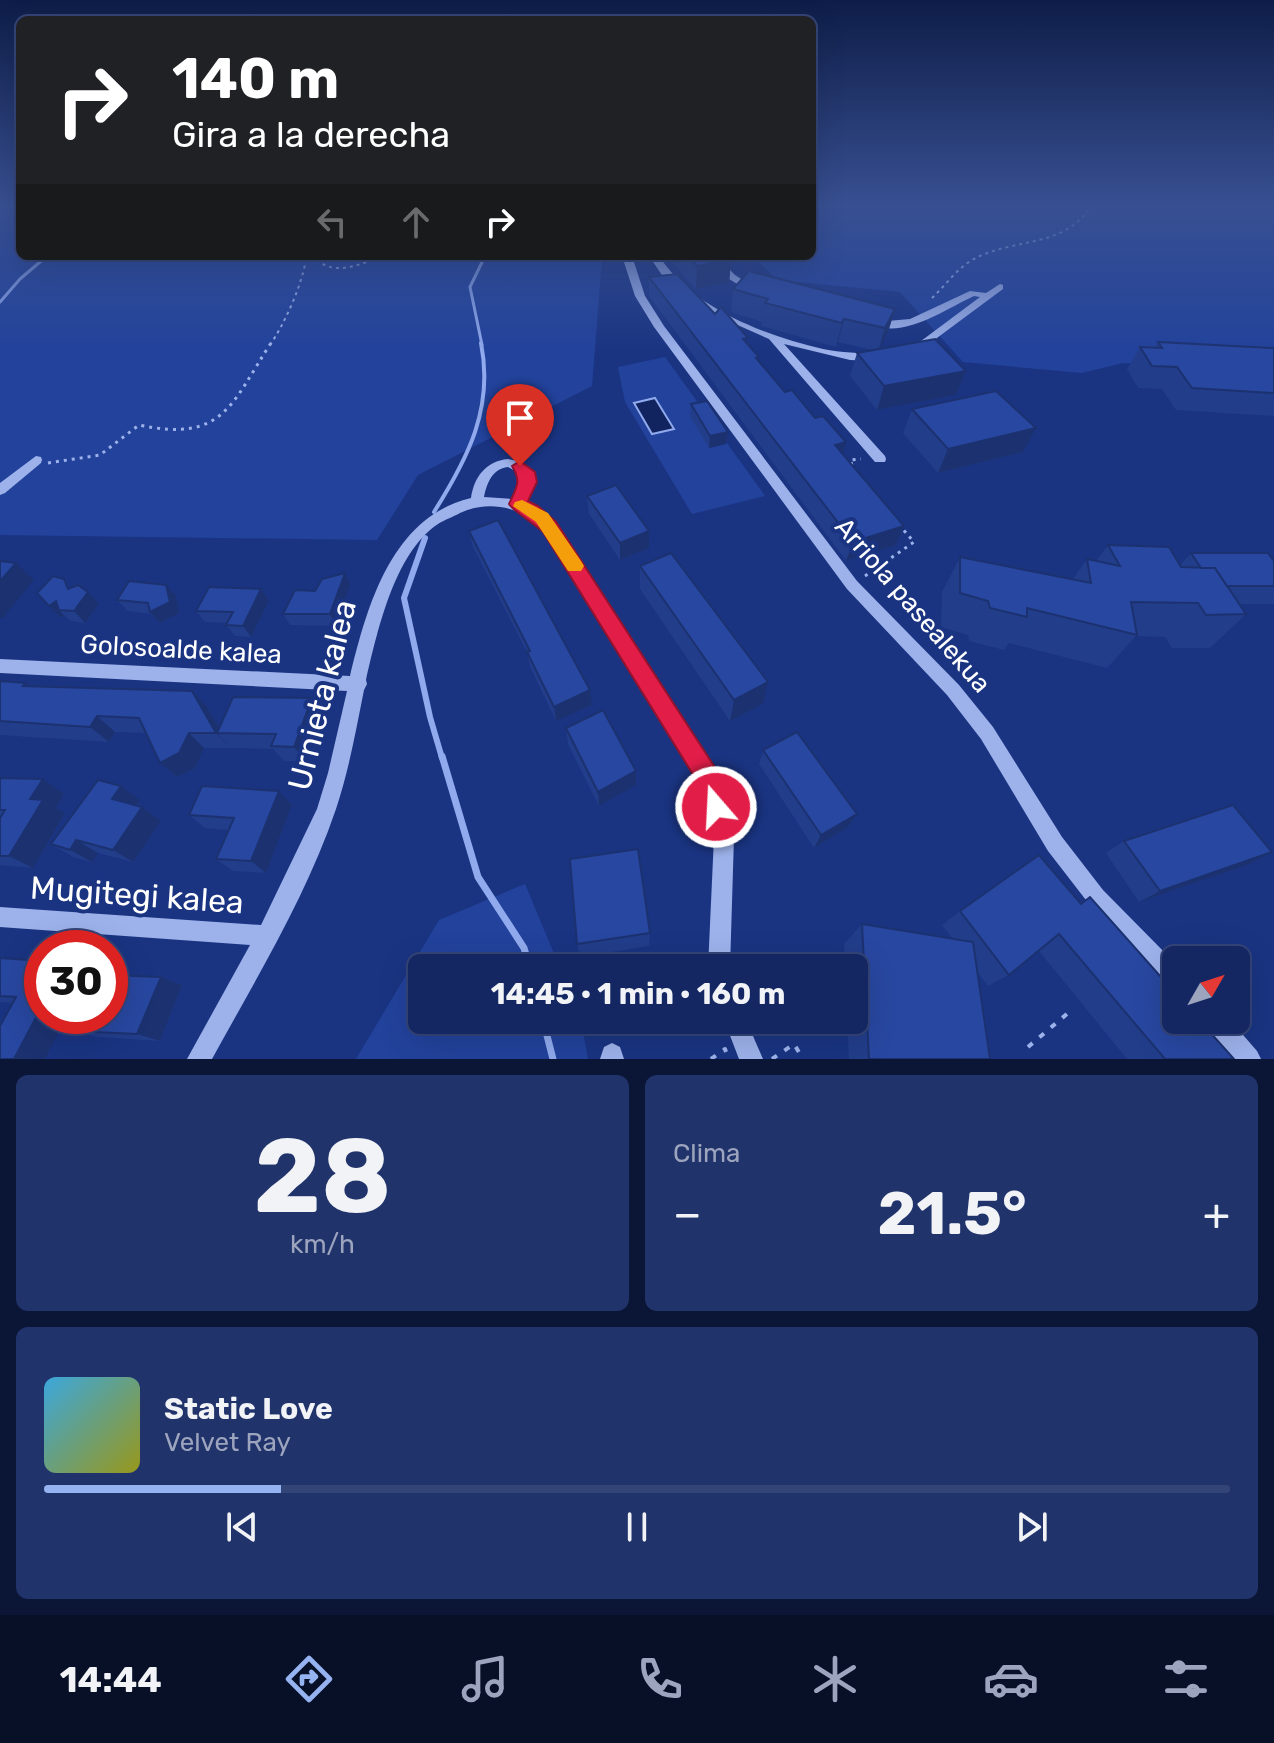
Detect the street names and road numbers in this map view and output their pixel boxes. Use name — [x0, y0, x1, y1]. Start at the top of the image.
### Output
street label: Arriola pasealekua — [828, 511, 997, 699]
street label: Urnieta kalea — [280, 596, 364, 794]
street label: Golosoalde kalea — [79, 629, 283, 670]
street label: Mugitegi kalea — [29, 869, 245, 921]

